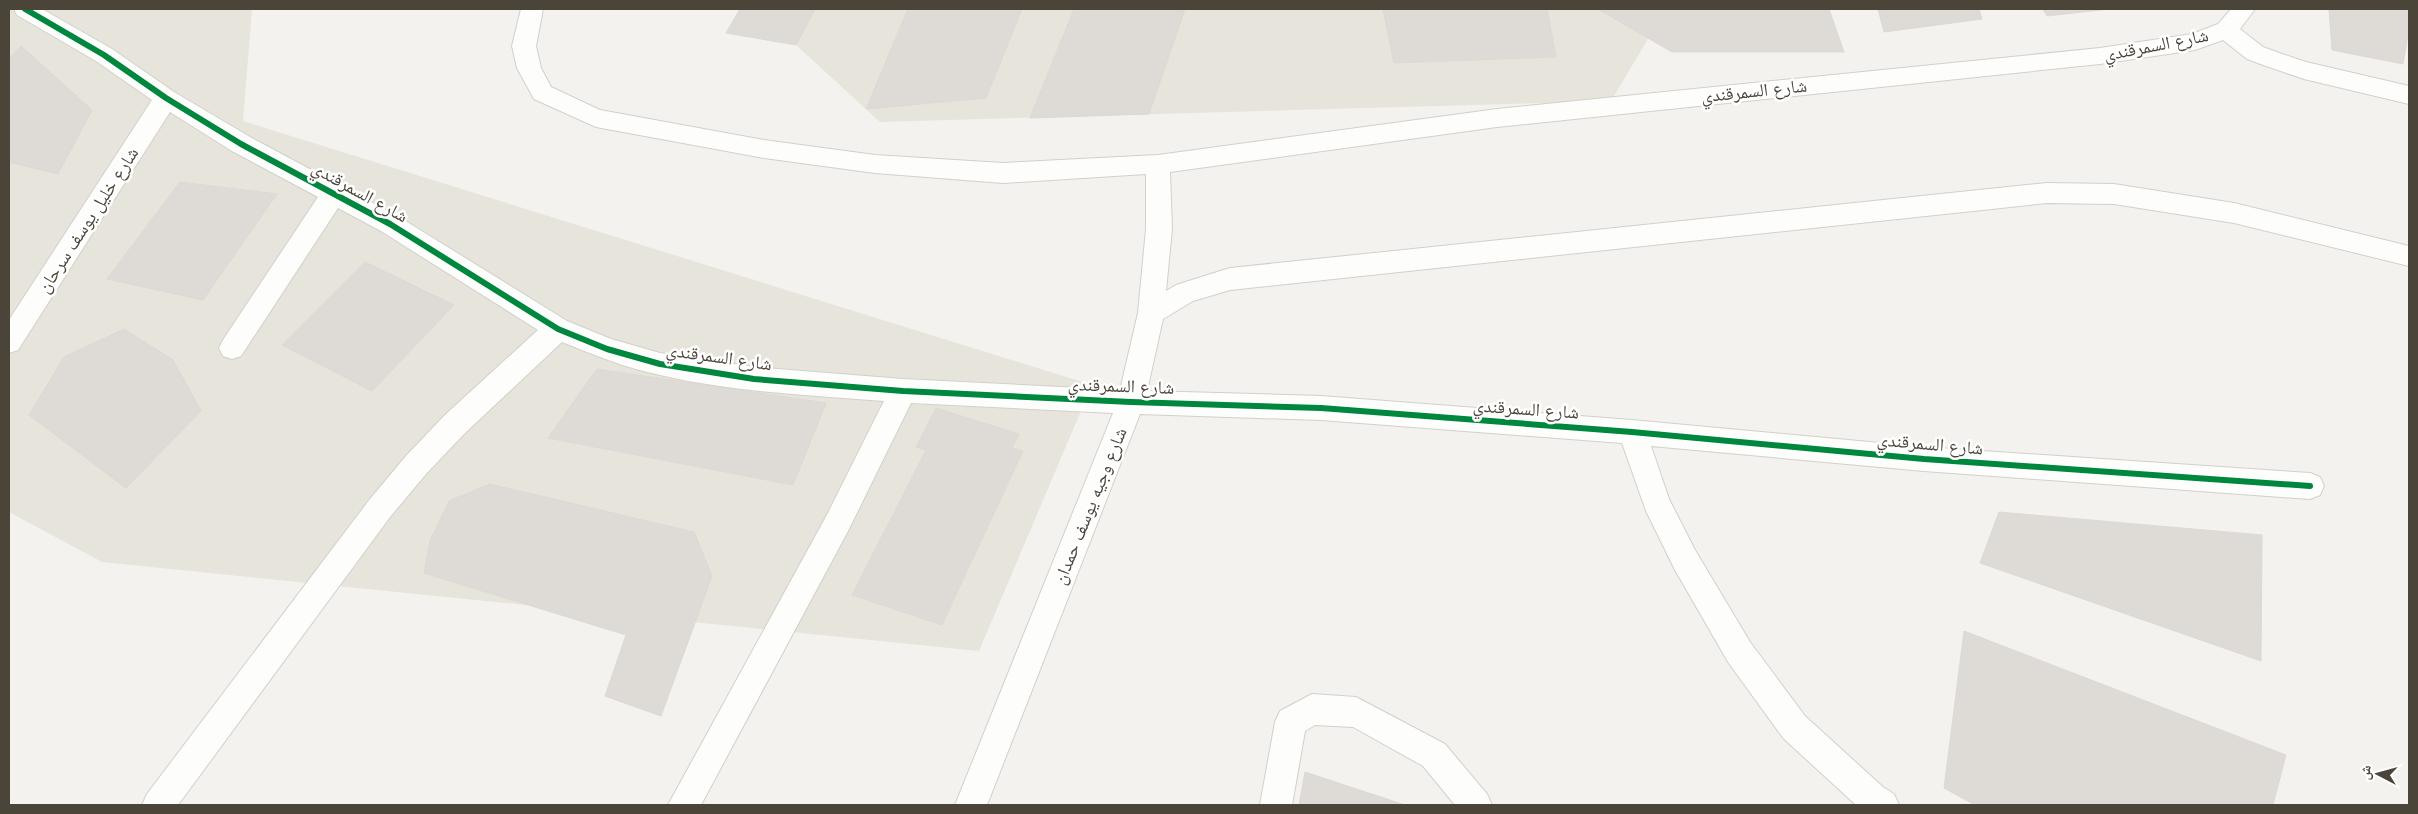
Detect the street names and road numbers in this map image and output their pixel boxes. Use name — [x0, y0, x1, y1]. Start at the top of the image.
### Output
street label: شارع السمرقندي — [2102, 25, 2211, 69]
street label: شارع السمرقندي — [1700, 75, 1808, 111]
street label: شارع خليل يوسف سرحان — [34, 144, 143, 297]
street label: شارع السمرقندي — [306, 157, 411, 231]
street label: شارع السمرقندي — [664, 340, 773, 379]
street label: شارع السمرقندي — [1067, 374, 1175, 402]
street label: شارع السمرقندي — [1472, 395, 1580, 427]
street label: شارع وجيه يوسف حمدان — [1049, 425, 1131, 588]
street label: شارع السمرقندي — [1876, 429, 1984, 463]

